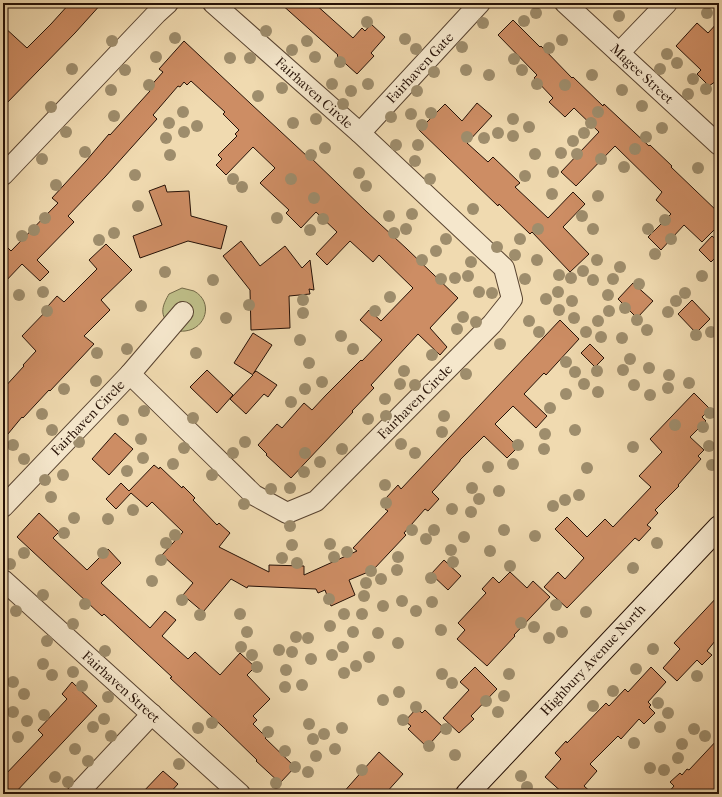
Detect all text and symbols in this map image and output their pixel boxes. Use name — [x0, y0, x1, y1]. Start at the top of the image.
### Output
street label: Fairhaven Gate — [383, 29, 457, 107]
street label: Magee Street — [607, 40, 677, 108]
street label: Fairhaven Circle — [272, 54, 357, 132]
street label: Fairhaven Circle — [374, 361, 456, 443]
street label: Fairhaven Circle — [48, 376, 129, 459]
street label: Highbury Avenue North — [537, 601, 649, 719]
street label: Fairhaven Street — [78, 647, 164, 727]

